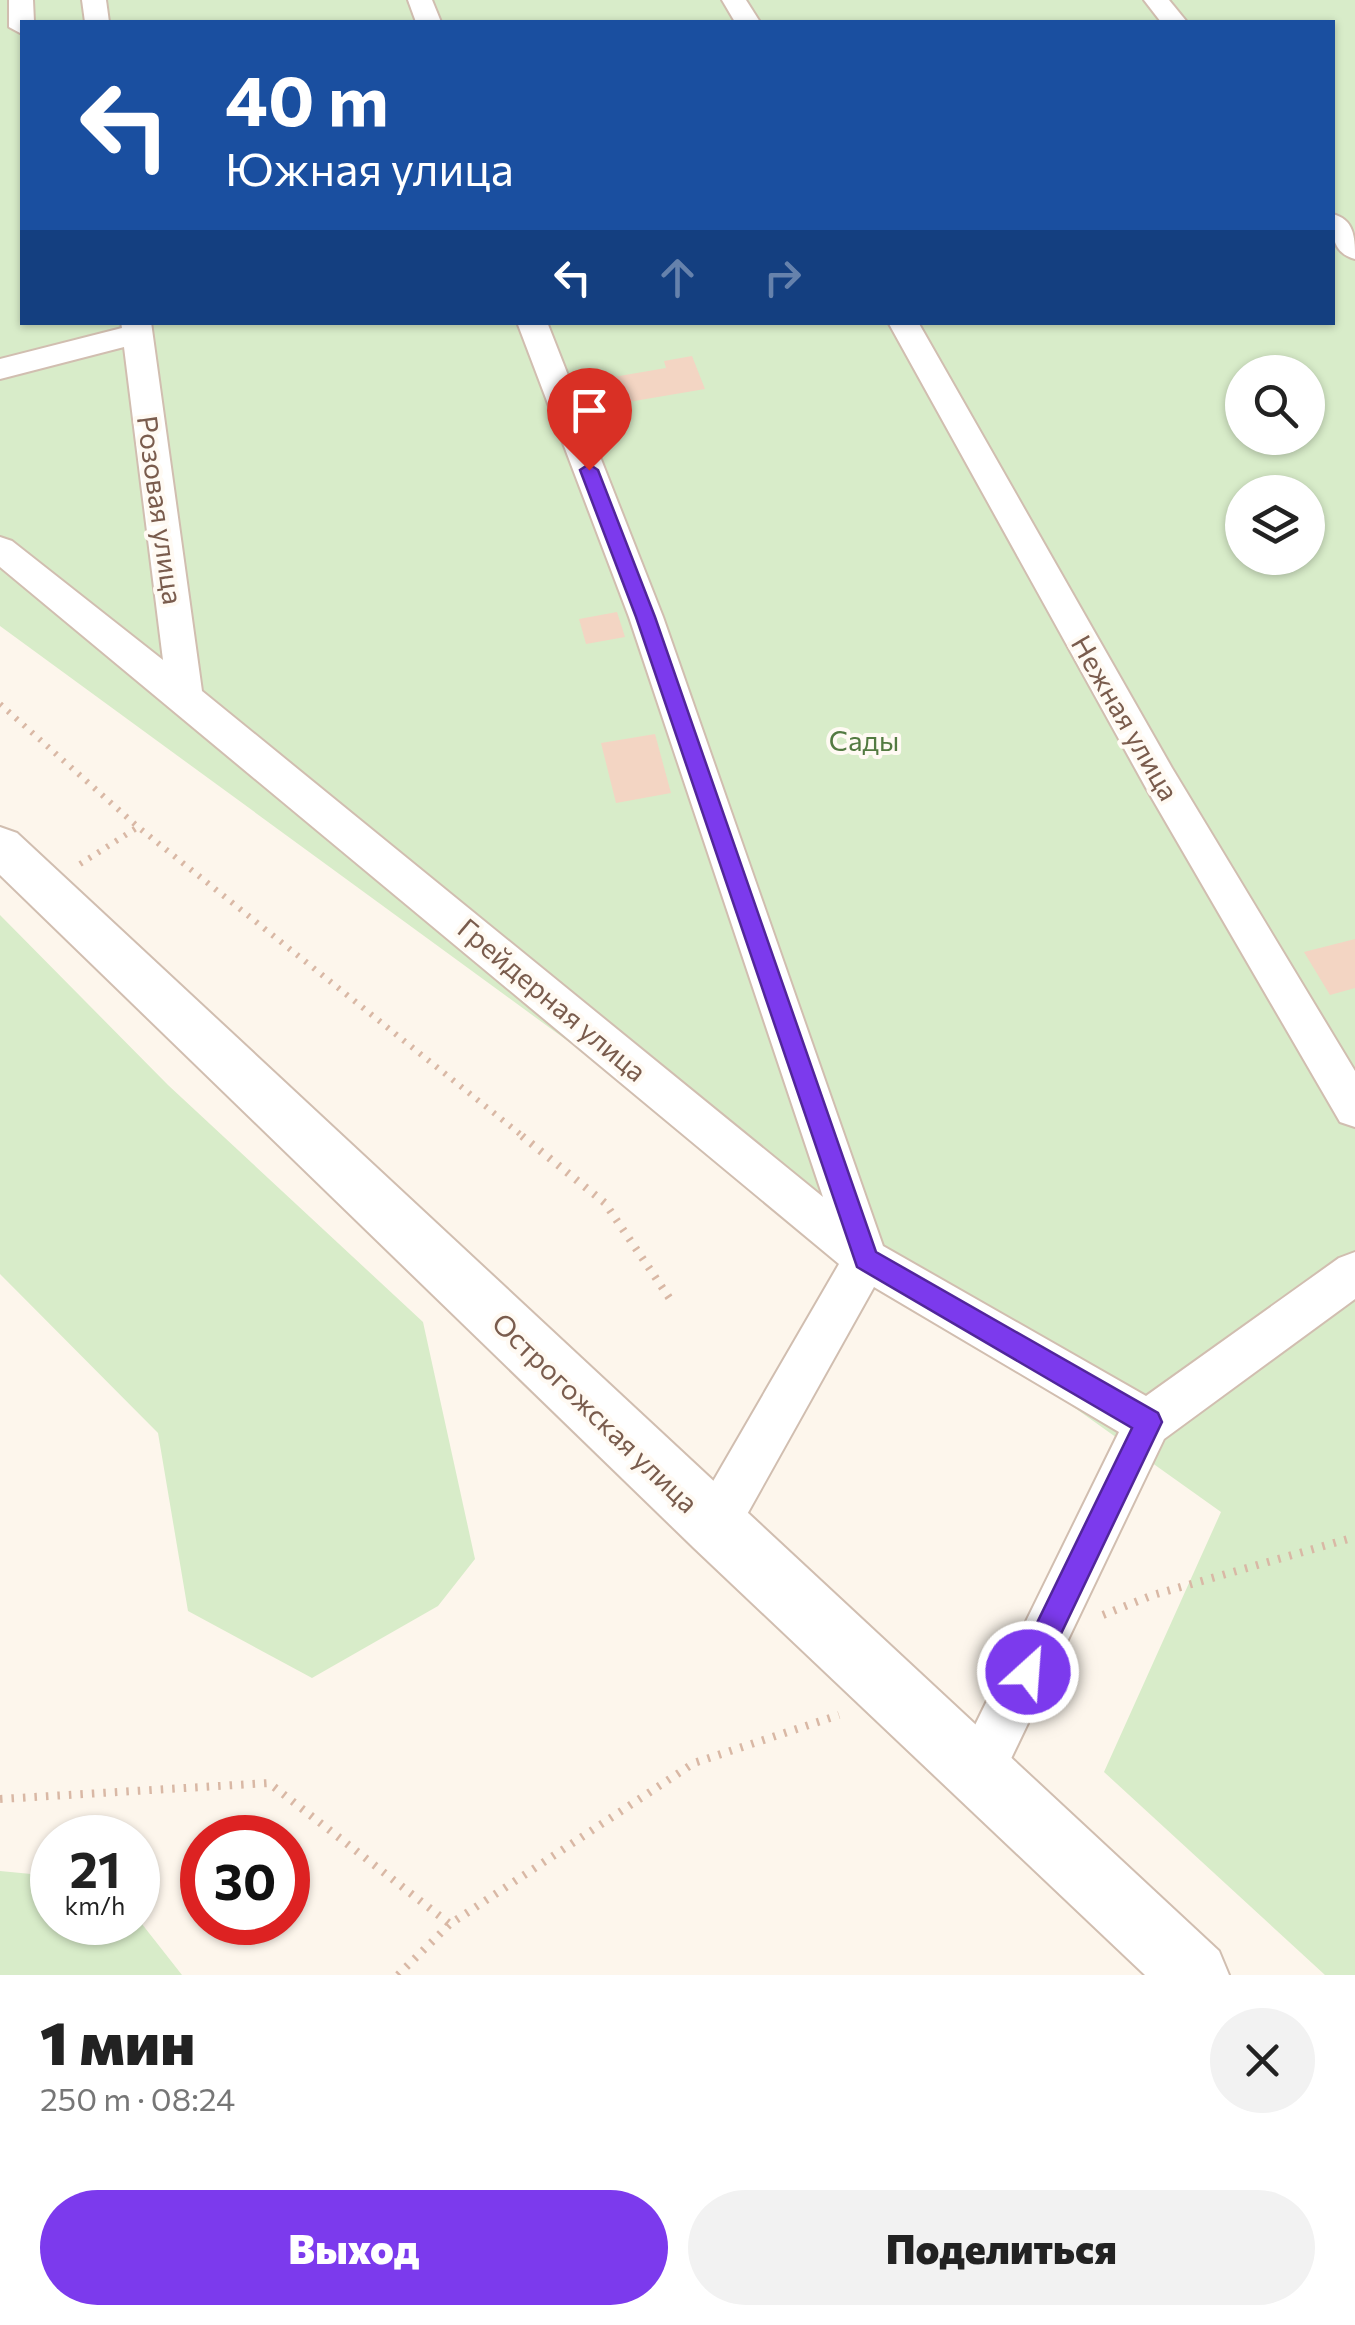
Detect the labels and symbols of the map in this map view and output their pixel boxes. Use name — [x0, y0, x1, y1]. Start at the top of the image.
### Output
pin — [547, 368, 632, 471]
street label: Розовая улица — [131, 413, 191, 606]
street label: Нежная улица — [1065, 629, 1187, 806]
park label: Сады — [829, 723, 899, 757]
street label: Грейдерная улица — [452, 911, 654, 1088]
street label: Острогожская улица — [486, 1305, 706, 1519]
position arrow — [976, 1620, 1080, 1724]
speed limit sign: 30 — [180, 1815, 310, 1945]

